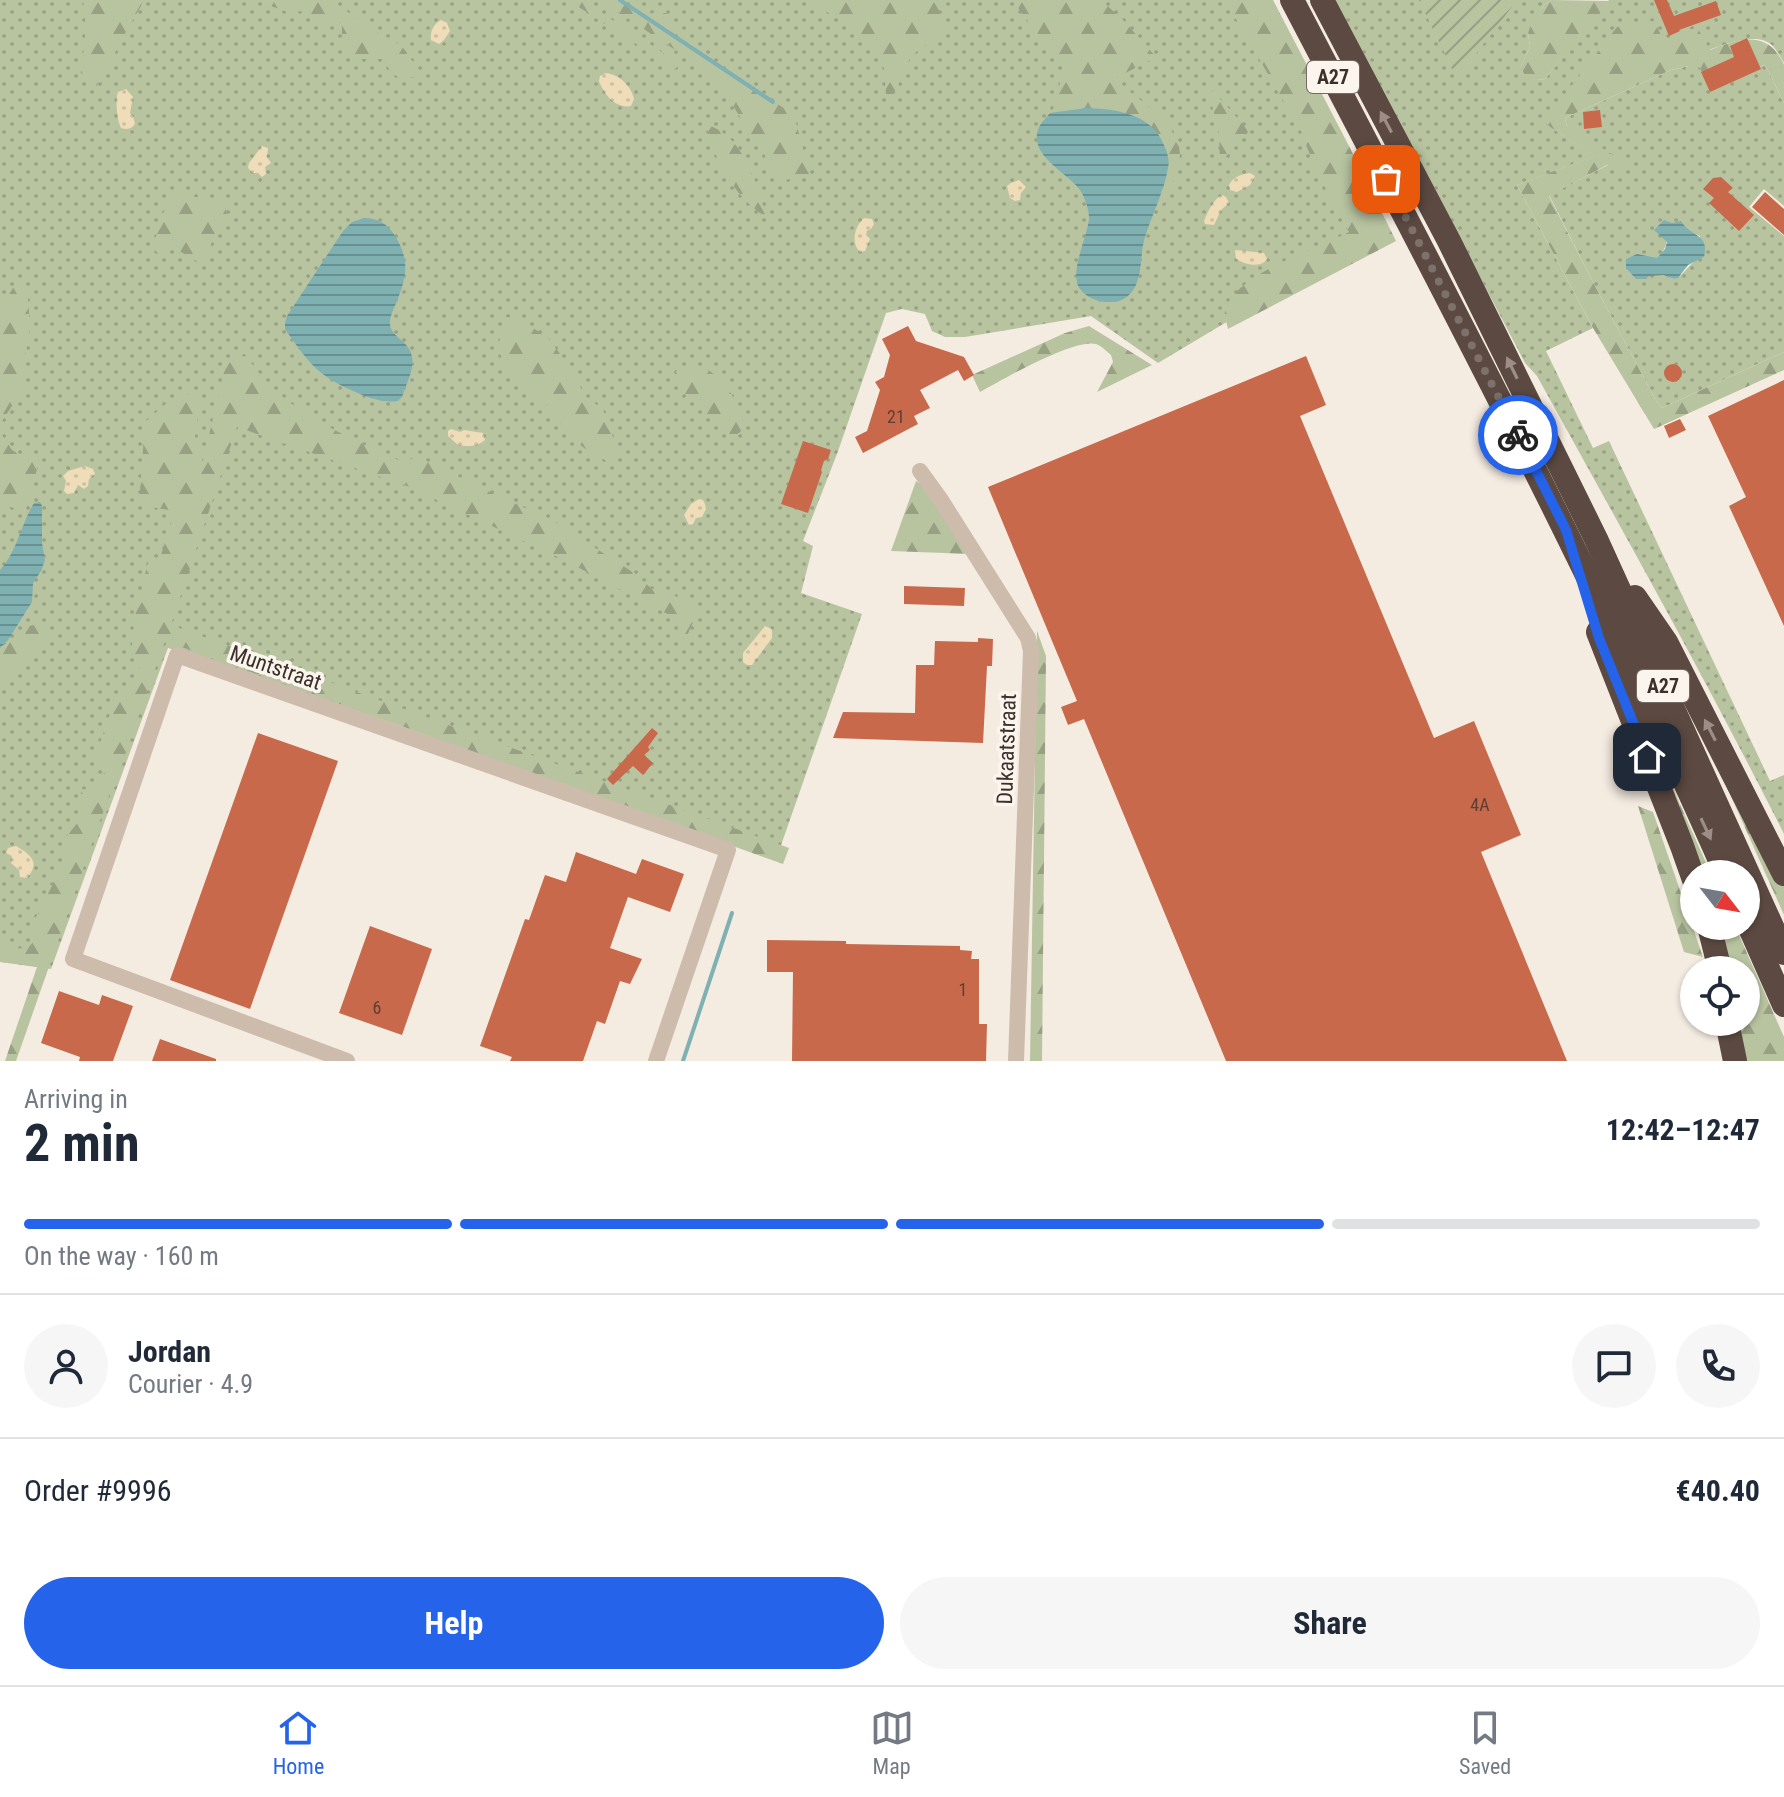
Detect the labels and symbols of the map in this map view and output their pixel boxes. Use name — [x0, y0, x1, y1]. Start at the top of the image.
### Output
road number: A27 — [1307, 61, 1359, 93]
one-way arrow — [1380, 111, 1394, 133]
pin — [1352, 145, 1420, 213]
one-way arrow — [1505, 356, 1519, 380]
courier — [1478, 395, 1558, 475]
house number: 21 — [887, 406, 905, 427]
street label: Muntstraat — [227, 640, 325, 695]
road number: A27 — [1637, 670, 1689, 702]
street label: Dukaatstraat — [992, 693, 1021, 805]
one-way arrow — [1703, 719, 1717, 742]
pin — [1613, 723, 1681, 791]
house number: 4A — [1470, 794, 1490, 815]
one-way arrow — [1699, 818, 1713, 841]
north arrow — [1680, 860, 1760, 940]
house number: 1 — [959, 979, 967, 1000]
house number: 6 — [373, 997, 381, 1018]

